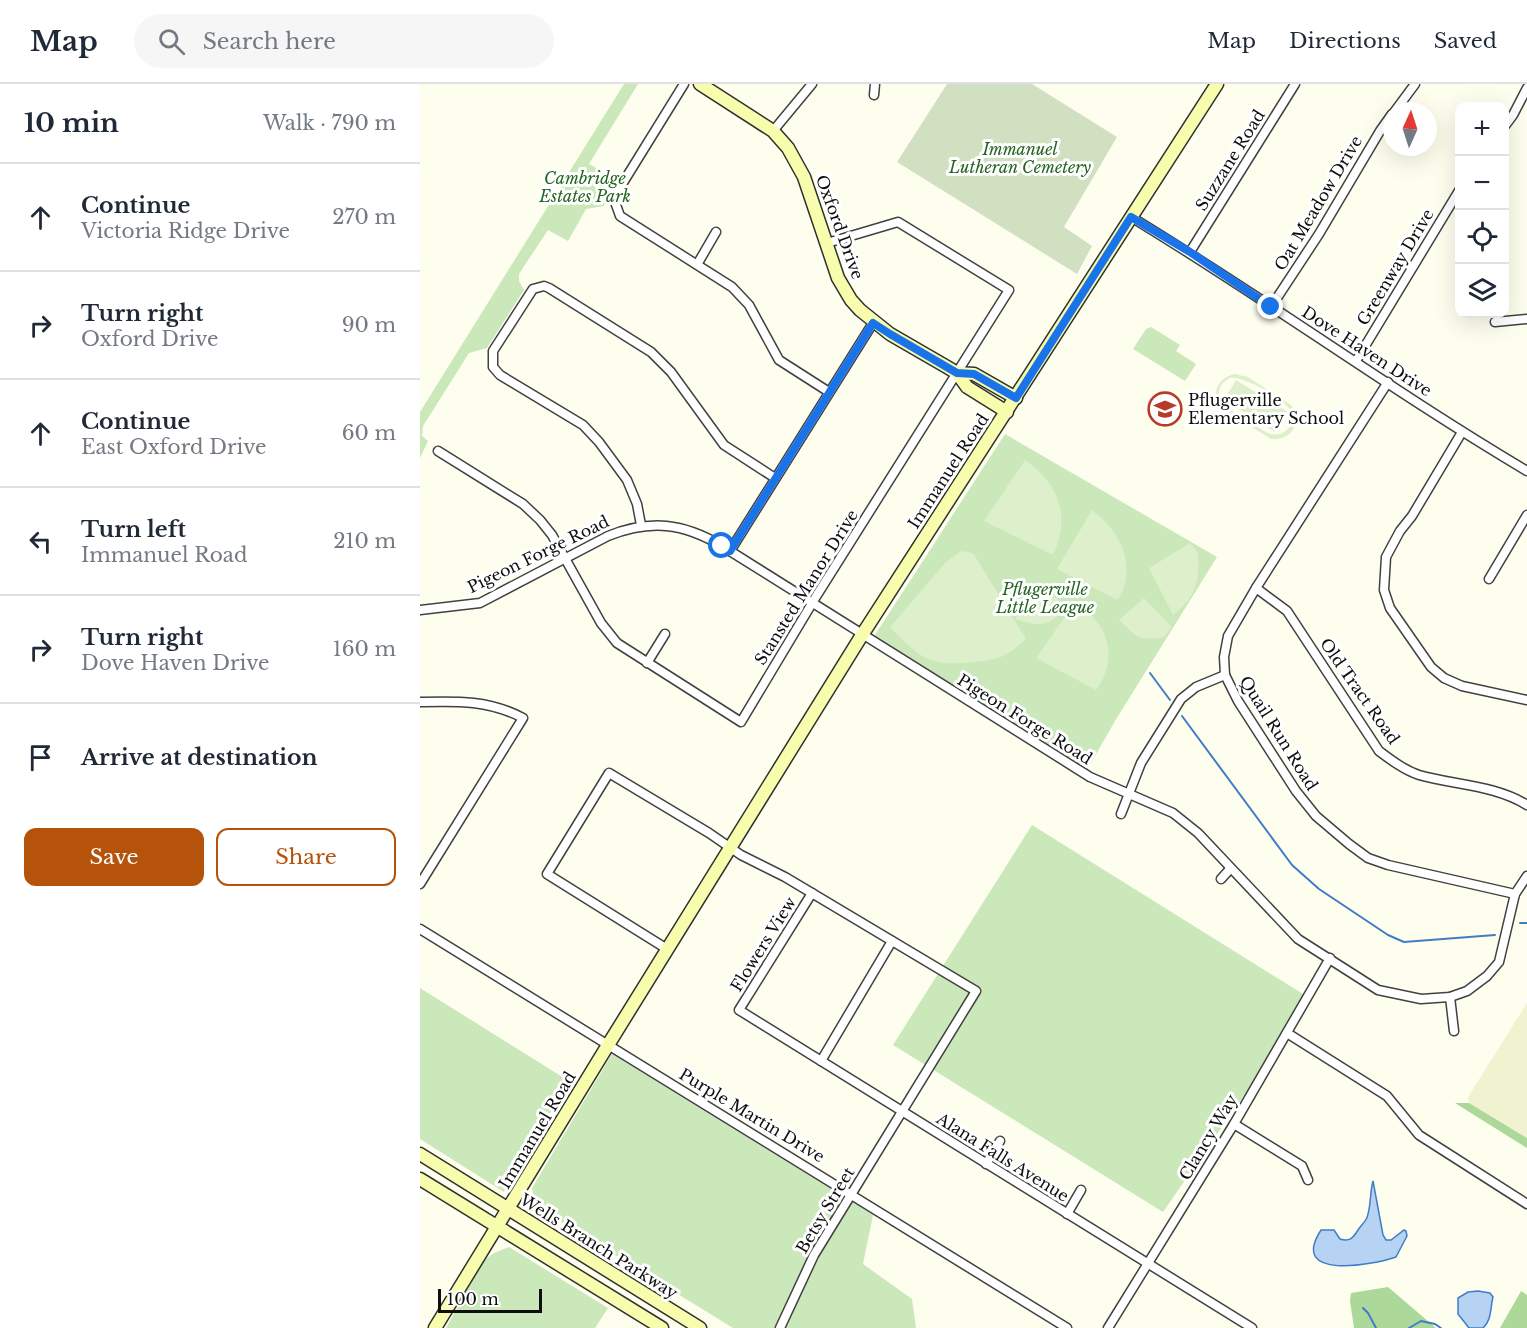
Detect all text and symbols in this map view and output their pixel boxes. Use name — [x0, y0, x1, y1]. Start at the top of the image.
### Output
search box — [134, 14, 554, 68]
text: Map — [30, 24, 98, 59]
icon: search — [155, 25, 188, 58]
text: Search here — [203, 28, 336, 55]
text: Map — [1207, 28, 1256, 54]
text: Directions — [1289, 28, 1401, 54]
text: Saved — [1434, 28, 1497, 54]
north arrow — [1383, 102, 1437, 156]
map controls — [1455, 102, 1509, 318]
button: + — [1455, 102, 1509, 156]
street label: Suzzane Road — [1191, 106, 1269, 214]
text: 10 min — [24, 107, 119, 139]
text: Walk · 790 m — [263, 111, 396, 135]
street label: Oat Meadow Drive — [1270, 132, 1366, 274]
park label: Immanuel Lutheran Cemetery — [948, 139, 1092, 177]
button: − — [1455, 156, 1509, 210]
park label: Cambridge Estates Park — [538, 168, 631, 206]
street label: Oxford Drive — [812, 172, 868, 282]
text: Continue — [81, 192, 190, 219]
icon: ahead — [24, 201, 57, 234]
text: 270 m — [332, 205, 396, 229]
street label: Greenway Drive — [1352, 205, 1438, 329]
button: locate — [1455, 210, 1509, 264]
text: Victoria Ridge Drive — [81, 219, 290, 243]
button: layers — [1455, 264, 1509, 318]
route end — [1257, 293, 1283, 319]
text: Turn right — [81, 300, 203, 327]
street label: Dove Haven Drive — [1298, 302, 1436, 400]
icon: right — [24, 309, 57, 342]
text: 90 m — [342, 313, 396, 337]
text: Oxford Drive — [81, 327, 218, 351]
place label: Pflugerville Elementary School — [1188, 390, 1344, 428]
school or university icon: Pflugerville Elementary School — [1147, 391, 1183, 427]
text: Continue — [81, 408, 190, 435]
street label: Immanuel Road — [903, 410, 993, 532]
icon: ahead — [24, 417, 57, 450]
text: 60 m — [342, 421, 396, 445]
text: East Oxford Drive — [81, 435, 266, 459]
street label: Stansted Manor Drive — [750, 506, 862, 668]
street label: Pigeon Forge Road — [464, 511, 612, 597]
text: Turn left — [81, 516, 186, 543]
icon: left — [24, 525, 57, 558]
text: 210 m — [333, 529, 396, 553]
route start — [708, 532, 734, 558]
text: Immanuel Road — [81, 543, 247, 567]
park label: Pflugerville Little League — [995, 579, 1095, 617]
text: Turn right — [81, 624, 203, 651]
icon: right — [24, 633, 57, 666]
street label: Old Tract Road — [1316, 634, 1404, 748]
text: 160 m — [333, 637, 396, 661]
text: Dove Haven Drive — [81, 651, 269, 675]
street label: Pigeon Forge Road — [954, 669, 1096, 769]
street label: Quail Run Road — [1236, 672, 1322, 794]
icon: arrive — [24, 741, 57, 774]
text: Arrive at destination — [81, 744, 318, 771]
button: Save — [24, 828, 204, 886]
button: Share — [216, 828, 396, 886]
street label: Flowers View — [726, 893, 800, 995]
street label: Purple Martin Drive — [676, 1064, 828, 1166]
street label: Immanuel Road — [494, 1068, 580, 1192]
street label: Clancy Way — [1175, 1090, 1242, 1183]
street label: Alana Falls Avenue — [932, 1108, 1073, 1206]
street label: Betsy Street — [791, 1163, 859, 1257]
street label: Wells Branch Parkway — [516, 1189, 682, 1303]
scale bar — [438, 1286, 542, 1314]
text: 100 m — [447, 1289, 499, 1309]

